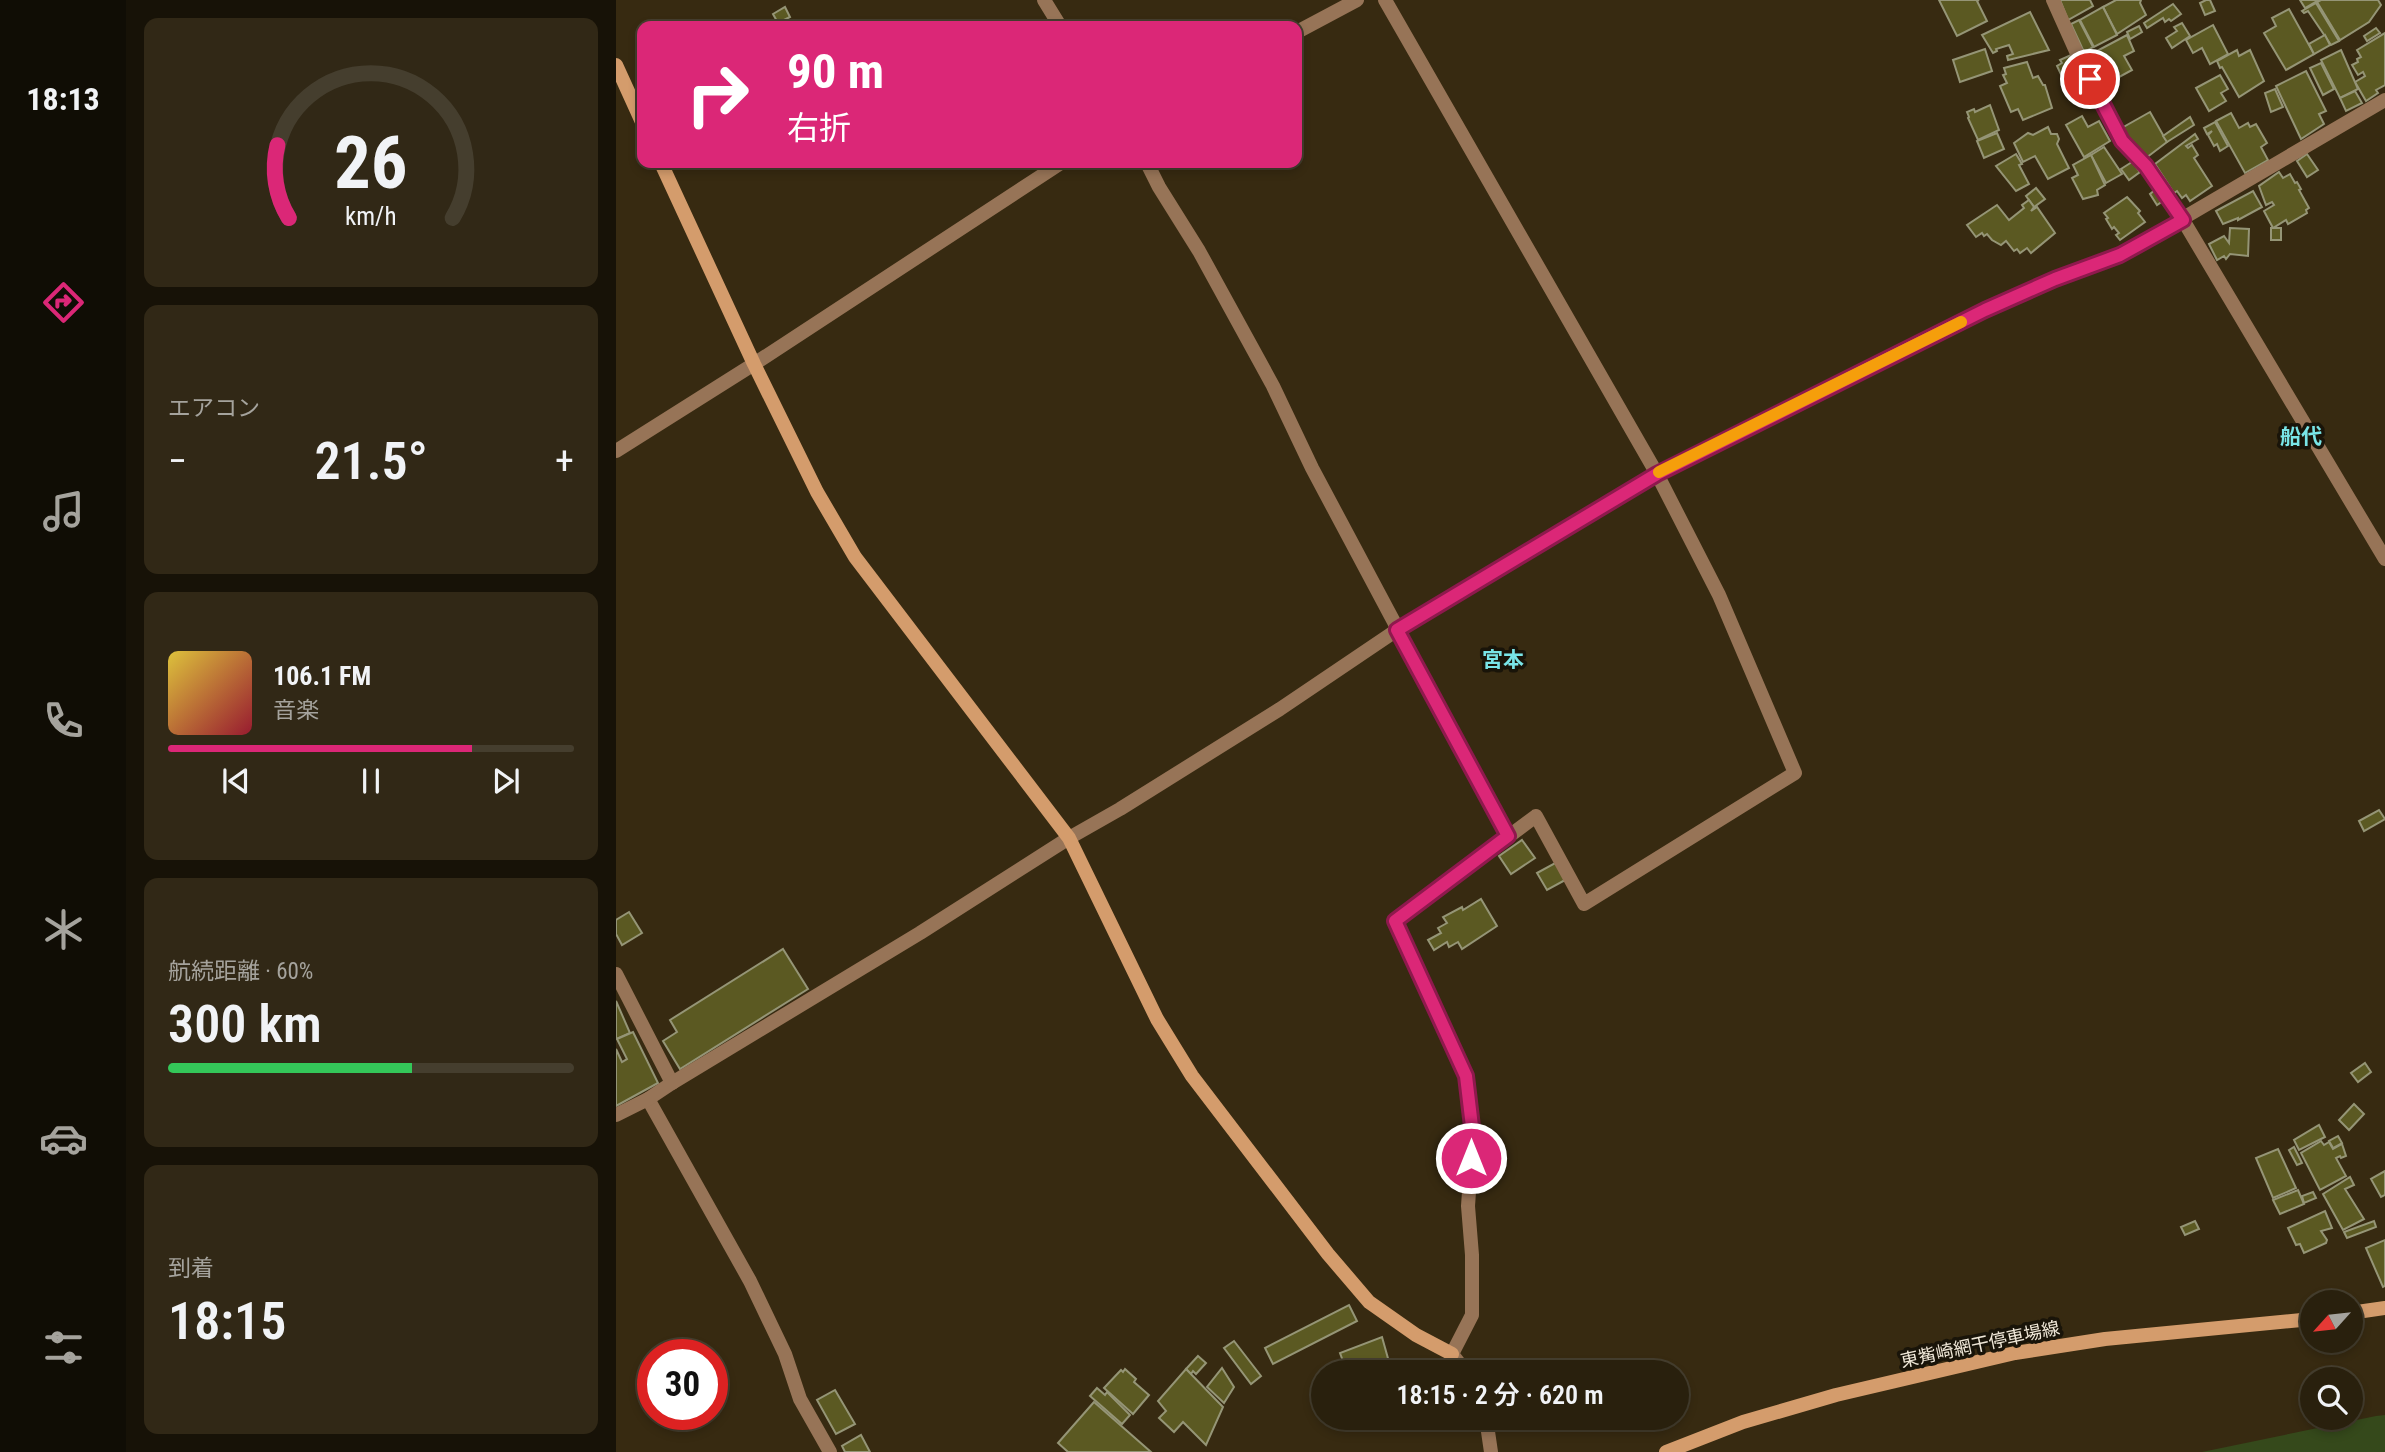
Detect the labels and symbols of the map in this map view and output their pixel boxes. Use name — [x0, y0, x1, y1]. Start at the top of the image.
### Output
pin — [2060, 49, 2120, 109]
district label: 船代 — [2280, 425, 2322, 449]
district label: 宮本 — [1482, 648, 1524, 672]
position arrow — [1434, 1121, 1508, 1195]
north arrow — [2300, 1290, 2362, 1353]
street label: 東觜崎網干停車場線 — [1899, 1317, 2061, 1371]
speed limit sign: 30 — [637, 1339, 728, 1430]

